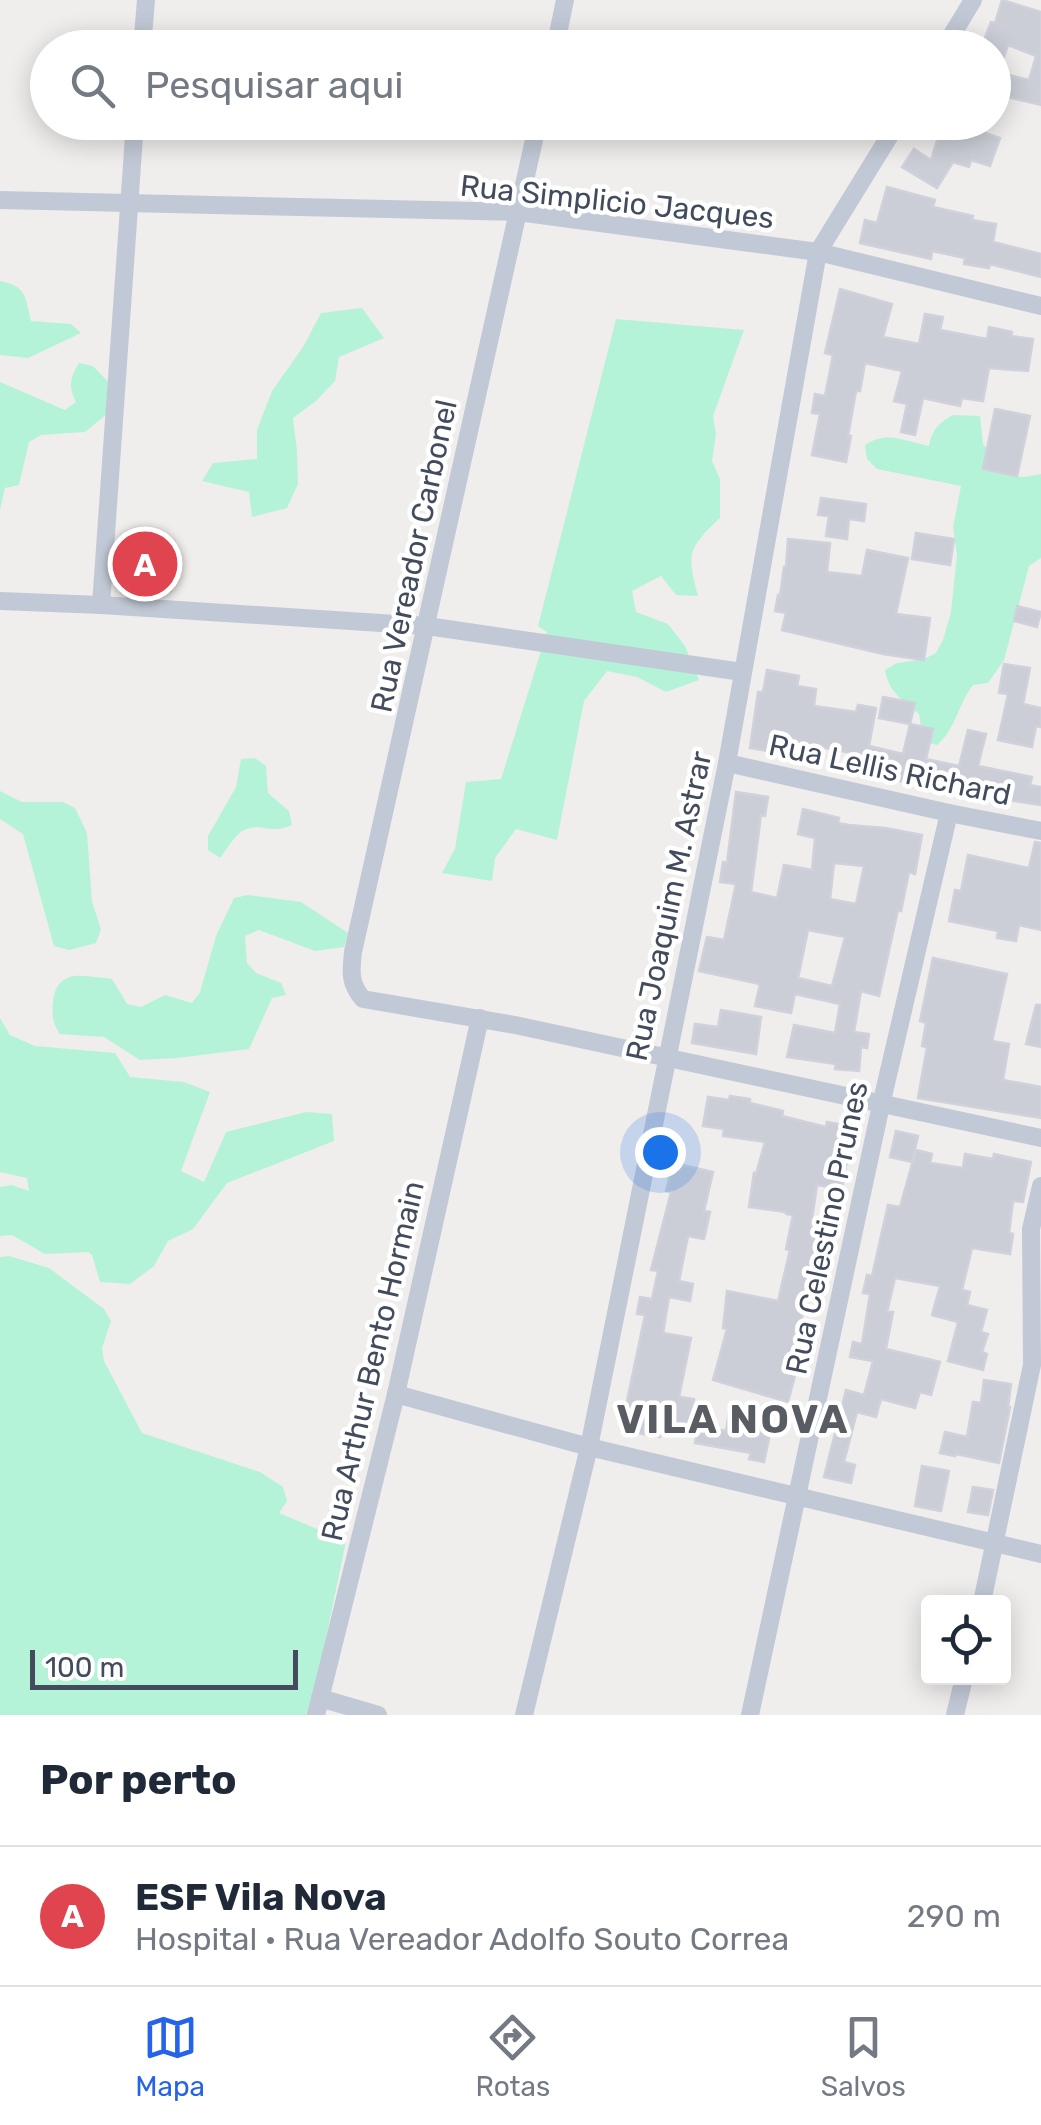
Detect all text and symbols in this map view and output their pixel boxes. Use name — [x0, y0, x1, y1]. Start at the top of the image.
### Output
search box — [30, 30, 1011, 140]
icon: search — [65, 58, 120, 113]
text: Pesquisar aqui — [145, 62, 403, 108]
street label: Rua Simplicio Jacques — [458, 168, 776, 236]
street label: Rua Vereador Carbonel — [363, 396, 465, 716]
pin: A — [112, 526, 178, 602]
street label: Rua Lellis Richard — [766, 727, 1014, 813]
street label: Rua Joaquim M. Astrar — [619, 747, 720, 1064]
street label: Rua Celestino Prunes — [778, 1078, 876, 1378]
your location — [635, 1127, 686, 1178]
street label: Rua Arthur Bento Hormain — [314, 1178, 432, 1544]
district label: VILA NOVA — [616, 1396, 850, 1443]
map controls — [921, 1595, 1011, 1685]
button: locate — [921, 1595, 1011, 1685]
scale bar — [30, 1645, 298, 1690]
text: 100 m — [45, 1651, 124, 1684]
text: Por perto — [40, 1755, 237, 1805]
text: ESF Vila Nova — [135, 1874, 387, 1920]
text: A — [61, 1897, 84, 1935]
text: 290 m — [907, 1897, 1001, 1935]
text: Hospital · Rua Vereador Adolfo Souto Correa — [135, 1920, 789, 1958]
tab: Mapa — [135, 2010, 205, 2103]
tab: Rotas — [476, 2010, 550, 2103]
tab: Salvos — [821, 2010, 906, 2103]

